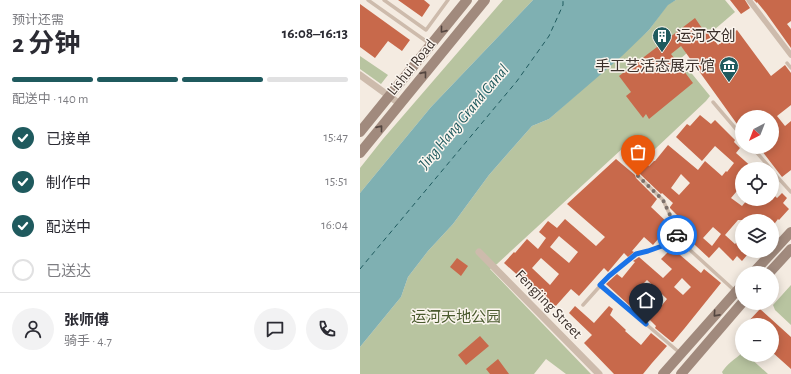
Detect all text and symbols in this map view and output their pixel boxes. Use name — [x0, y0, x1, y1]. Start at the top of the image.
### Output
text: 预计还需 — [12, 14, 64, 27]
building icon: 运河文创 — [651, 25, 673, 53]
text: 16:08–16:13 — [282, 26, 348, 41]
one-way arrow — [440, 26, 447, 33]
place label: 运河文创 — [676, 27, 736, 44]
text: 2 分钟 — [12, 31, 80, 57]
street label: Lishui Road — [385, 36, 438, 98]
museum icon: 手工艺活态展示馆 — [718, 55, 740, 83]
place label: 手工艺活态展示馆 — [595, 58, 715, 74]
water label: Jing Hang Grand Canal — [415, 62, 512, 172]
one-way arrow — [420, 71, 427, 79]
text: 配送中 · 140 m — [12, 93, 88, 106]
north arrow — [735, 110, 779, 154]
map controls — [735, 110, 779, 362]
one-way arrow — [375, 126, 382, 133]
icon: check — [12, 127, 34, 149]
text: 15:47 — [323, 131, 348, 144]
text: 已接单 — [46, 132, 91, 147]
pin — [621, 135, 655, 176]
icon: bag — [627, 141, 649, 163]
button: locate — [735, 162, 779, 206]
icon: check — [12, 171, 34, 193]
text: 15:51 — [325, 175, 348, 188]
text: 制作中 — [46, 176, 91, 191]
button: layers — [735, 214, 779, 258]
icon: check — [12, 215, 34, 237]
courier — [657, 215, 697, 255]
text: 16:04 — [321, 219, 348, 232]
text: 配送中 — [46, 220, 91, 235]
icon: car — [666, 224, 688, 246]
text: 已送达 — [46, 264, 91, 279]
button: + — [735, 266, 779, 310]
street label: Fengjing Street — [512, 267, 585, 342]
pin — [629, 283, 663, 324]
icon: home — [635, 289, 657, 311]
button: person — [12, 308, 54, 350]
button: chat — [254, 308, 296, 350]
button: phone — [306, 308, 348, 350]
park label: 运河天地公园 — [411, 309, 501, 325]
one-way arrow — [714, 309, 721, 316]
text: 张师傅 — [64, 313, 109, 328]
button: − — [735, 318, 779, 362]
text: 骑手 · 4.7 — [64, 335, 112, 348]

